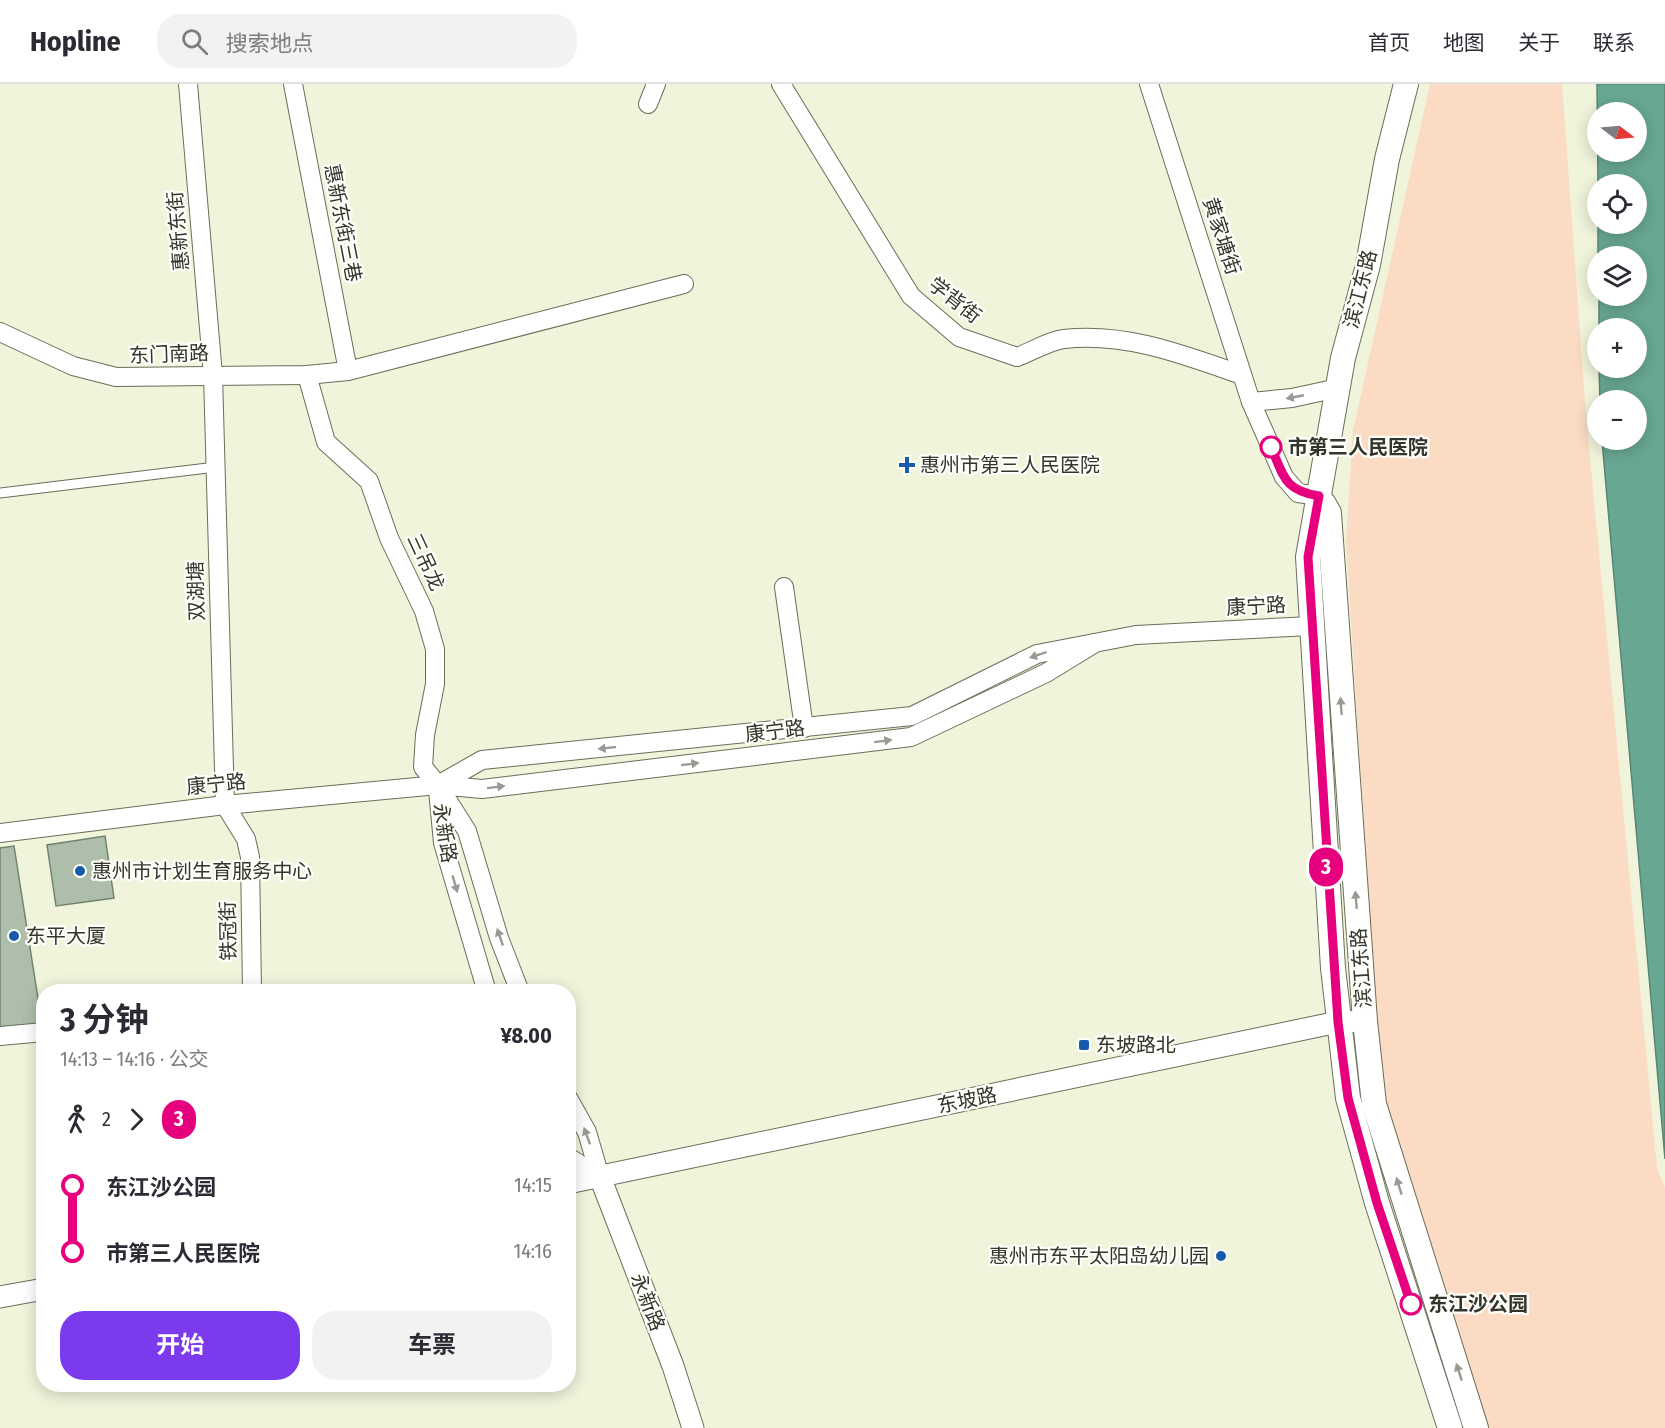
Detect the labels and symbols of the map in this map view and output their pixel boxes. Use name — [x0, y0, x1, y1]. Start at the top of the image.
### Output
north arrow — [1587, 102, 1647, 162]
street label: 惠新东街三巷 — [320, 162, 366, 284]
street label: 惠新东街 — [163, 190, 193, 272]
street label: 黄家塘街 — [1198, 194, 1246, 278]
street label: 滨江东路 — [1339, 247, 1381, 331]
street label: 学背街 — [924, 272, 986, 328]
street label: 东门南路 — [129, 341, 209, 367]
one-way arrow — [1285, 393, 1304, 402]
place label: 市第三人民医院 — [1288, 435, 1428, 459]
marker: 市第三人民医院 — [1260, 436, 1282, 458]
place label: 惠州市第三人民医院 — [920, 453, 1100, 477]
marker: 惠州市第三人民医院 — [898, 456, 916, 474]
street label: 三吊龙 — [402, 530, 450, 594]
street label: 双湖塘 — [183, 561, 209, 621]
street label: 康宁路 — [1225, 592, 1287, 620]
one-way arrow — [1029, 651, 1047, 661]
one-way arrow — [1337, 696, 1346, 715]
street label: 康宁路 — [744, 715, 806, 747]
one-way arrow — [874, 736, 893, 745]
one-way arrow — [597, 743, 616, 752]
one-way arrow — [680, 759, 699, 769]
street label: 康宁路 — [185, 769, 247, 799]
one-way arrow — [487, 782, 506, 792]
street label: 永新路 — [428, 801, 462, 865]
line badge: 3 — [1306, 848, 1346, 886]
place label: 惠州市计划生育服务中心 — [92, 859, 312, 883]
marker: 惠州市计划生育服务中心 — [73, 864, 87, 878]
one-way arrow — [451, 875, 460, 893]
one-way arrow — [1351, 891, 1361, 910]
street label: 铁冠街 — [215, 901, 241, 961]
place label: 东平大厦 — [26, 924, 106, 948]
street label: 滨江东路 — [1346, 927, 1376, 1009]
one-way arrow — [494, 928, 504, 946]
marker: 东平大厦 — [7, 929, 21, 943]
place label: 东坡路北 — [1096, 1033, 1176, 1057]
marker: 东坡路北 — [1077, 1038, 1091, 1052]
street label: 东坡路 — [935, 1082, 999, 1118]
one-way arrow — [582, 1127, 592, 1145]
one-way arrow — [1394, 1177, 1403, 1195]
place label: 惠州市东平太阳岛幼儿园 — [989, 1244, 1209, 1268]
marker: 惠州市东平太阳岛幼儿园 — [1214, 1249, 1228, 1263]
street label: 永新路 — [626, 1270, 670, 1334]
place label: 东江沙公园 — [1428, 1292, 1528, 1316]
marker: 东江沙公园 — [1400, 1293, 1422, 1315]
one-way arrow — [1453, 1363, 1463, 1381]

